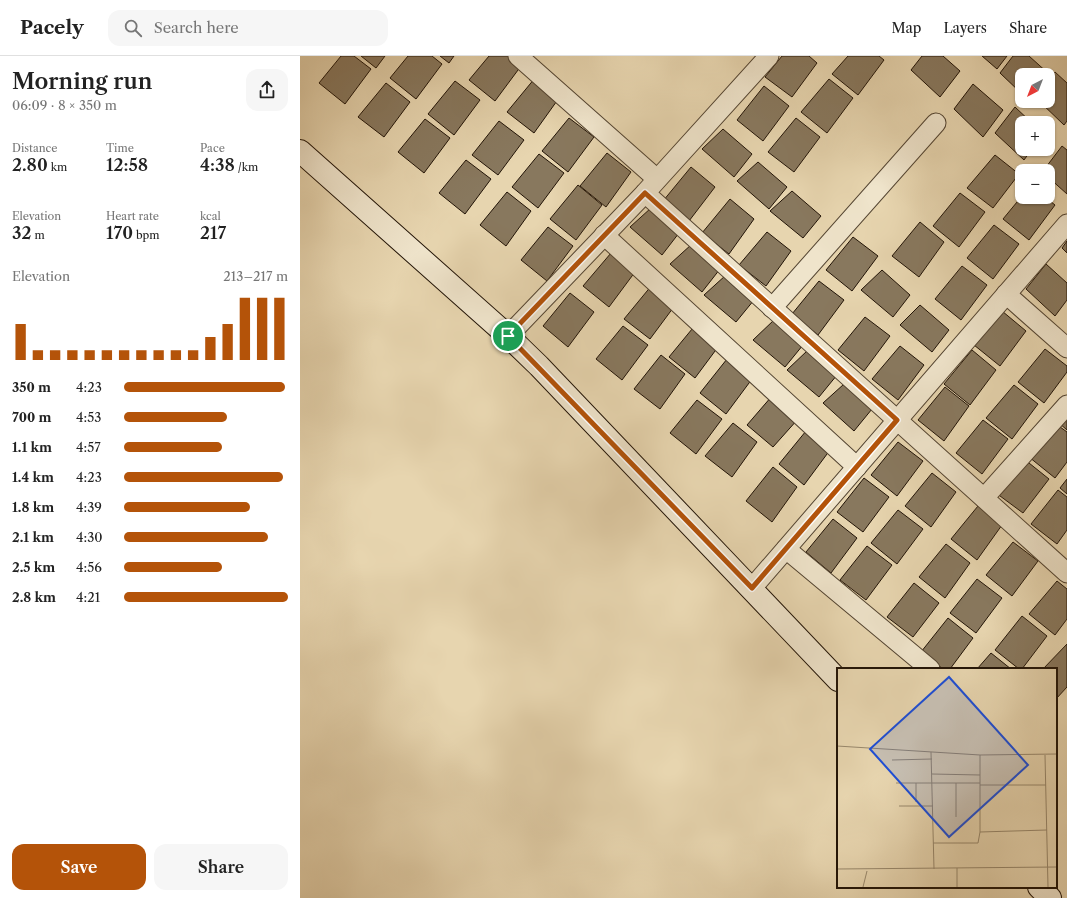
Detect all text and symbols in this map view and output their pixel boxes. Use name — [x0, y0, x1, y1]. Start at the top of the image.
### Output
search box — [108, 10, 388, 46]
text: Pacely — [20, 16, 84, 39]
icon: search — [122, 17, 144, 39]
text: Search here — [154, 18, 239, 37]
text: Map — [891, 19, 921, 37]
text: Layers — [943, 19, 987, 37]
text: Share — [1009, 19, 1047, 37]
text: Morning run — [12, 68, 152, 95]
north arrow — [1015, 68, 1055, 108]
map controls — [1015, 68, 1055, 204]
button: share — [246, 69, 288, 111]
text: 06:09 · 8 × 350 m — [12, 97, 117, 113]
button: + — [1015, 116, 1055, 156]
text: Distance — [12, 141, 58, 155]
text: Time — [106, 141, 134, 155]
text: Pace — [200, 141, 225, 155]
text: 2.80 — [12, 155, 48, 175]
text: 12:58 — [106, 155, 148, 175]
text: 4:38 — [200, 155, 235, 175]
text: km — [48, 160, 67, 174]
text: /km — [235, 160, 258, 174]
button: − — [1015, 164, 1055, 204]
text: Elevation — [12, 209, 61, 223]
text: Heart rate — [106, 209, 159, 223]
text: kcal — [200, 209, 221, 223]
text: 32 — [12, 223, 31, 243]
text: 170 — [106, 223, 133, 243]
text: 217 — [200, 223, 226, 243]
text: m — [31, 228, 45, 242]
text: bpm — [133, 228, 160, 242]
text: Elevation — [12, 268, 70, 284]
text: 213–217 m — [223, 268, 288, 284]
pin — [491, 319, 525, 353]
icon: arrive — [497, 325, 519, 347]
text: 350 m — [12, 379, 51, 395]
text: 4:23 — [76, 379, 102, 395]
text: 700 m — [12, 409, 52, 425]
text: 4:53 — [76, 409, 101, 425]
text: 1.1 km — [12, 439, 52, 455]
text: 4:57 — [76, 439, 101, 455]
text: 1.4 km — [12, 469, 54, 485]
text: 4:23 — [76, 469, 102, 485]
text: 1.8 km — [12, 499, 54, 515]
text: 4:39 — [76, 499, 102, 515]
text: 2.1 km — [12, 529, 54, 545]
text: 4:30 — [76, 529, 103, 545]
text: 2.5 km — [12, 559, 55, 575]
text: 4:56 — [76, 559, 102, 575]
text: 2.8 km — [12, 589, 56, 605]
text: 4:21 — [76, 589, 100, 605]
inset map — [837, 668, 1057, 888]
button: Save — [12, 844, 146, 890]
button: Share — [154, 844, 288, 890]

